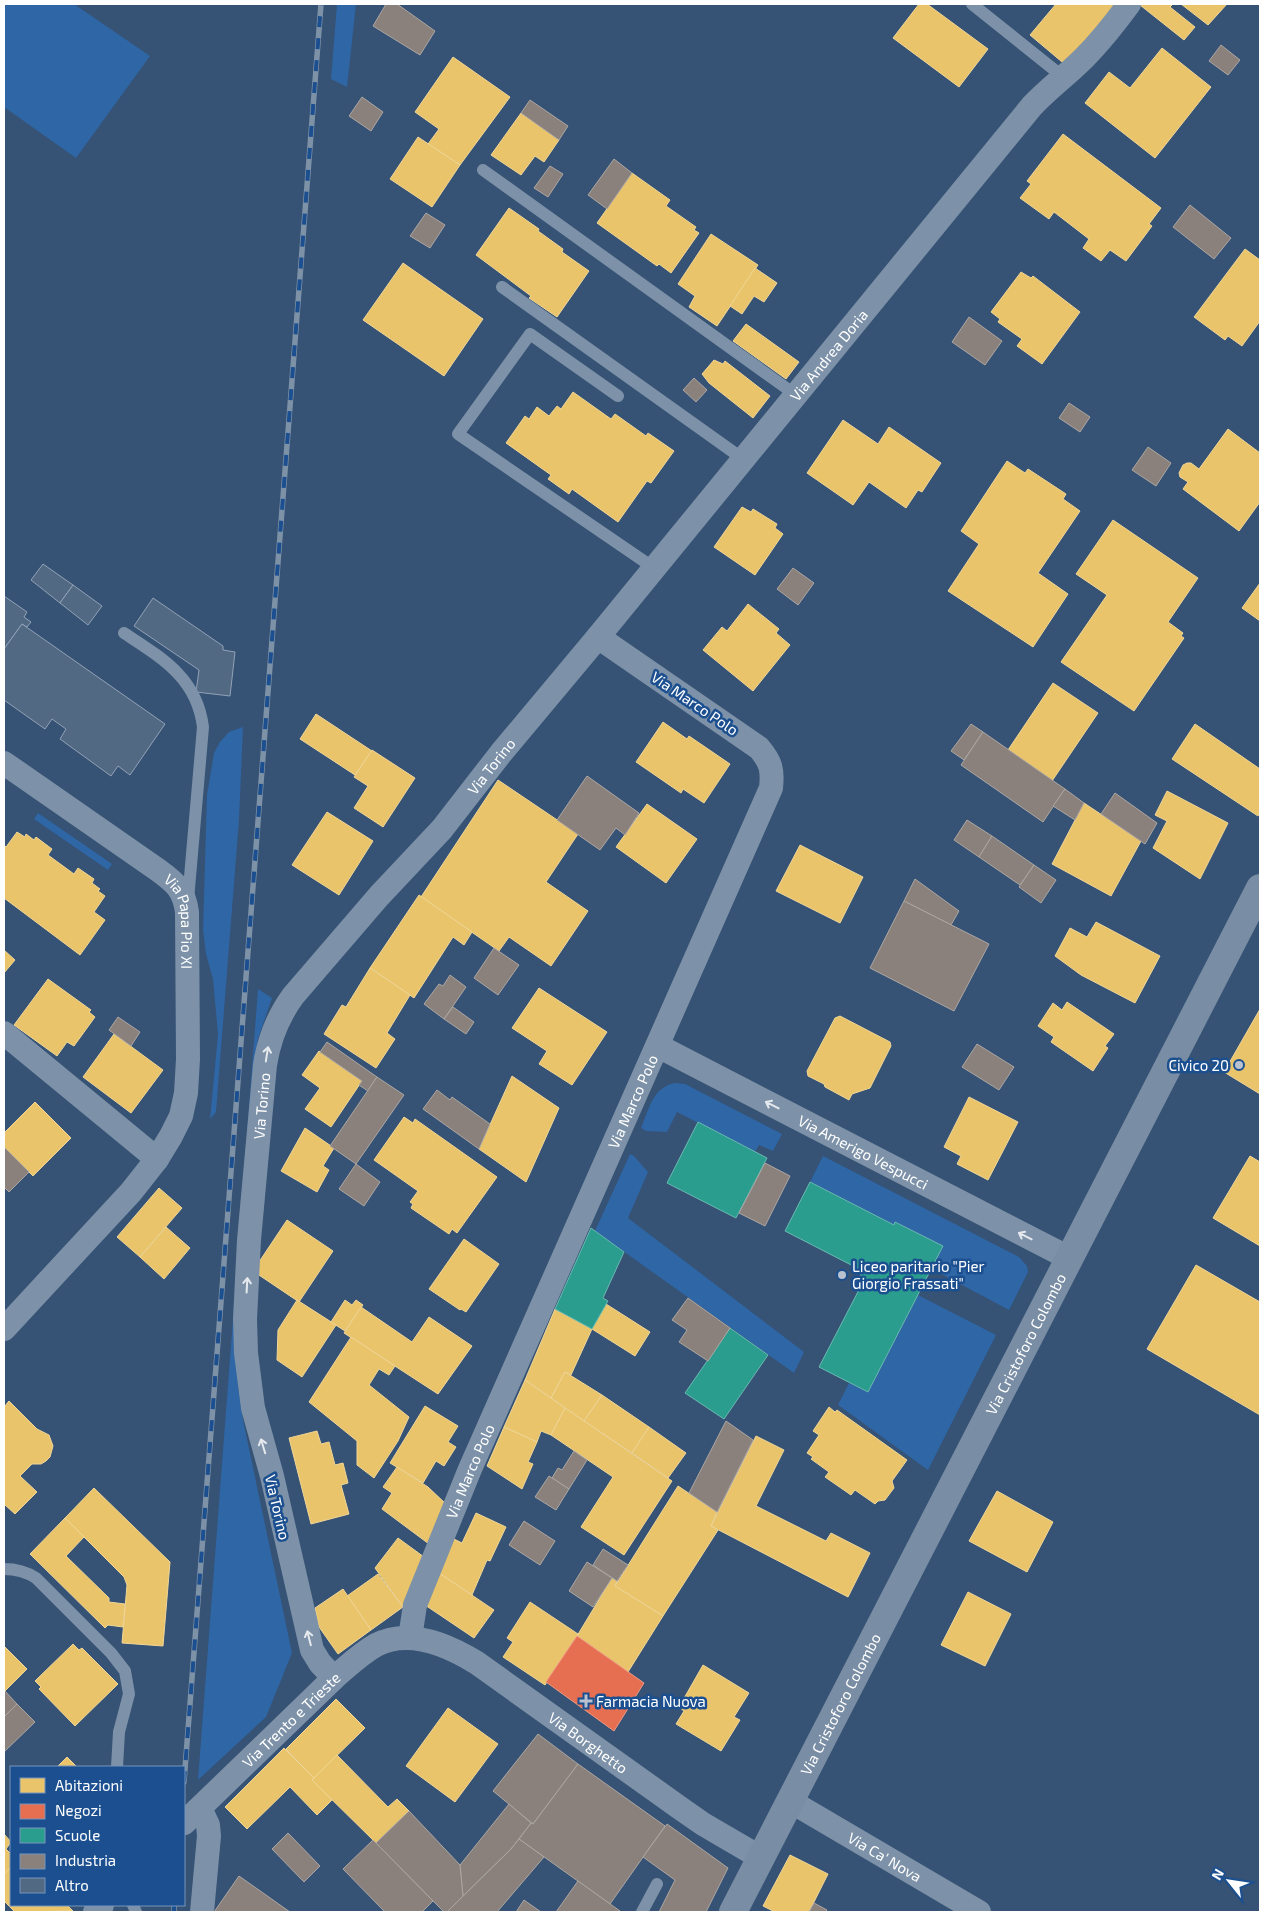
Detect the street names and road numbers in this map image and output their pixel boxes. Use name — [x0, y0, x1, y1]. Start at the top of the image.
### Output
street label: Via Andrea Doria — [786, 306, 871, 404]
street label: Via Marco Polo — [648, 667, 742, 739]
street label: Via Torino — [463, 734, 519, 798]
street label: Via Papa Pio XI — [161, 870, 196, 969]
street label: Via Marco Polo — [604, 1052, 661, 1151]
street label: Via Torino — [249, 1072, 273, 1140]
street label: Via Amerigo Vespucci — [795, 1111, 931, 1193]
street label: Via Cristoforo Colombo — [982, 1270, 1069, 1418]
street label: Via Marco Polo — [442, 1421, 498, 1521]
street label: Via Torino — [262, 1473, 294, 1541]
street label: Via Cristoforo Colombo — [796, 1630, 884, 1778]
street label: Via Trento e Trieste — [238, 1668, 344, 1771]
street label: Via Borghetto — [545, 1708, 631, 1777]
street label: Via Ca' Nova — [845, 1828, 925, 1885]

